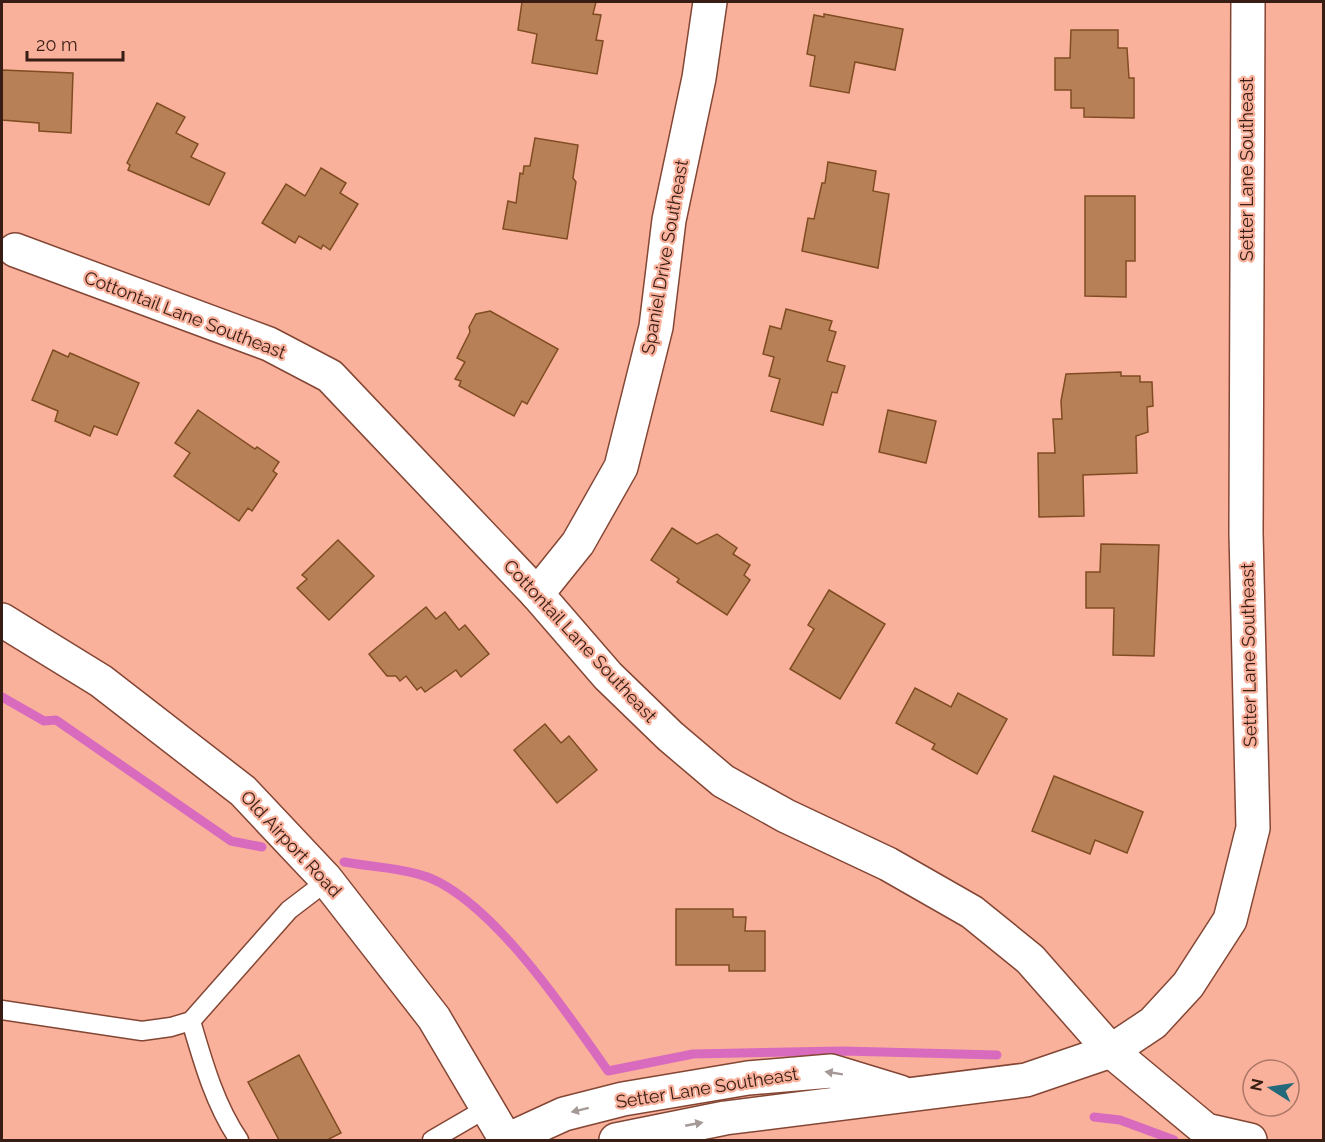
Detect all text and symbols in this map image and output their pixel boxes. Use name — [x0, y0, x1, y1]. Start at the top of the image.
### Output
scale bar — [27, 24, 123, 62]
text: 20 m — [36, 34, 78, 55]
street label: Setter Lane Southeast — [1236, 77, 1257, 261]
street label: Spaniel Drive Southeast — [637, 158, 692, 356]
street label: Cottontail Lane Southeast — [81, 266, 289, 363]
street label: Cottontail Lane Southeast — [500, 555, 661, 726]
street label: Setter Lane Southeast — [1236, 563, 1261, 747]
street label: Old Airport Road — [237, 786, 346, 901]
north arrow — [1241, 1058, 1301, 1118]
street label: Setter Lane Southeast — [614, 1063, 800, 1112]
one-way arrow — [824, 1069, 843, 1078]
text: N — [1246, 1077, 1267, 1093]
one-way arrow — [571, 1105, 589, 1115]
one-way arrow — [684, 1119, 703, 1128]

